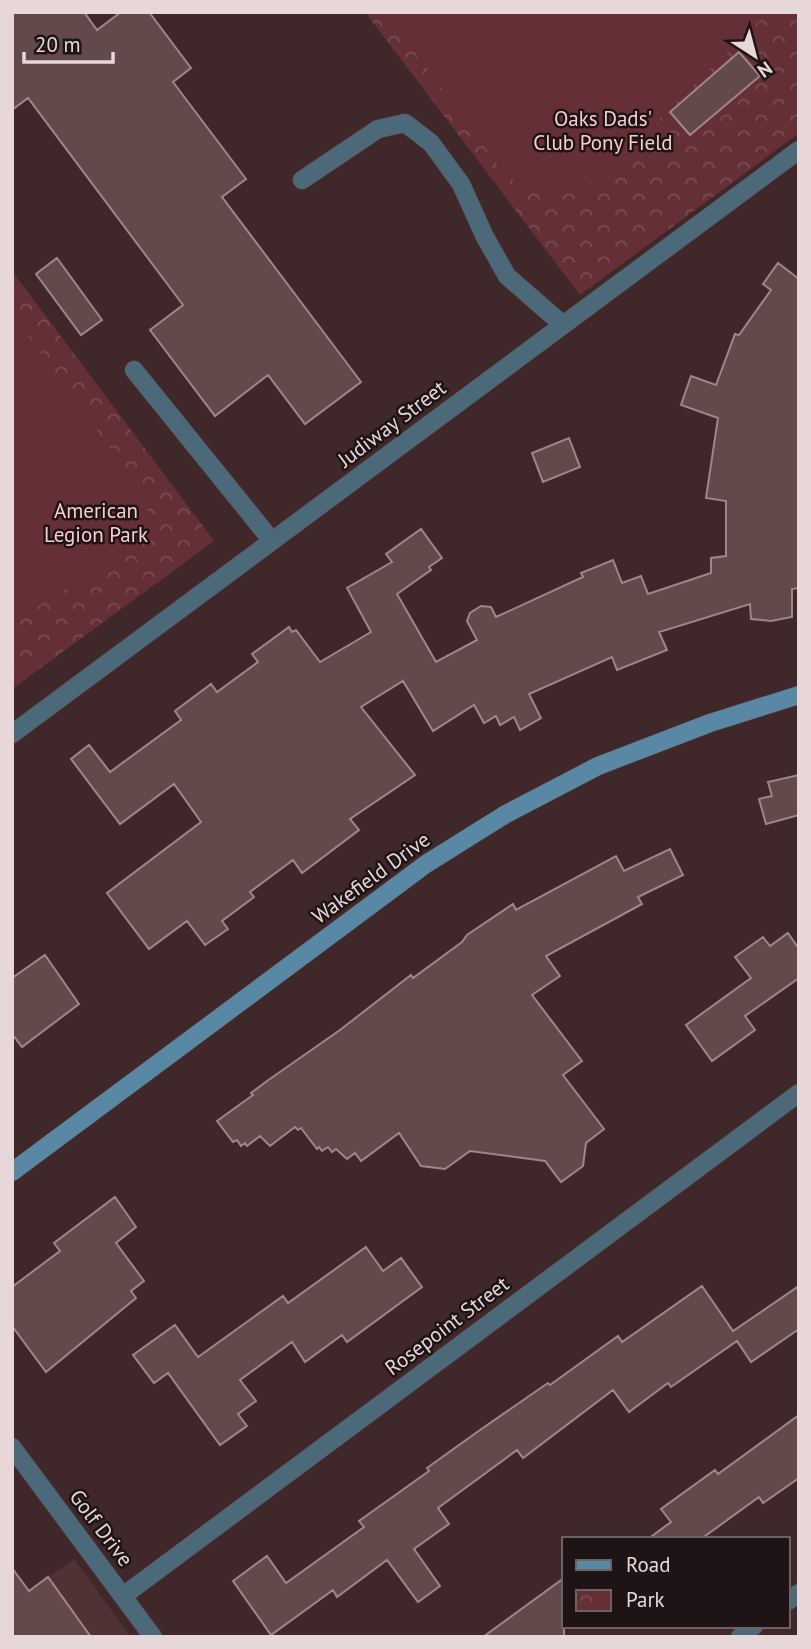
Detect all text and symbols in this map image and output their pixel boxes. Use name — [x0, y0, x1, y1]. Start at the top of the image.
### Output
scale bar — [24, 21, 114, 65]
north arrow — [720, 21, 790, 91]
text: 20 m — [35, 31, 81, 58]
text: N — [753, 56, 777, 83]
park label: Oaks Dads' Club Pony Field — [533, 105, 673, 156]
street label: Judiway Street — [331, 374, 451, 474]
park label: American Legion Park — [44, 497, 148, 548]
street label: Wakefield Drive — [306, 826, 435, 930]
street label: Rosepoint Street — [379, 1270, 514, 1381]
street label: Golf Drive — [64, 1484, 139, 1572]
legend — [562, 1537, 790, 1628]
text: Road — [626, 1551, 670, 1578]
text: Park — [626, 1586, 665, 1613]

